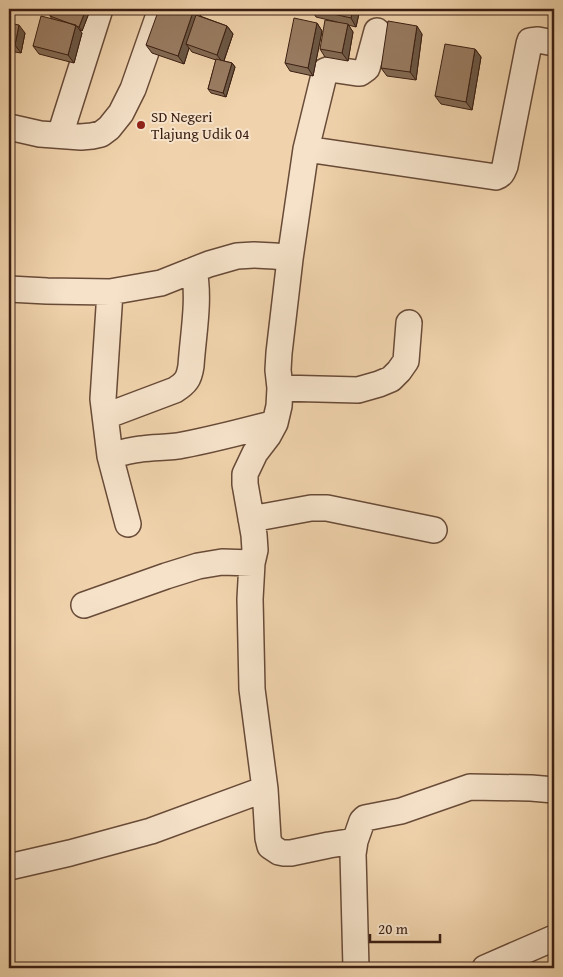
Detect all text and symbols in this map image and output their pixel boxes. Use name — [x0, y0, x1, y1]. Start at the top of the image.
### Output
place label: SD Negeri Tlajung Udik 04 — [151, 106, 250, 144]
marker: SD Negeri Tlajung Udik 04 — [135, 119, 147, 131]
scale bar — [370, 912, 440, 944]
text: 20 m — [378, 918, 409, 939]

